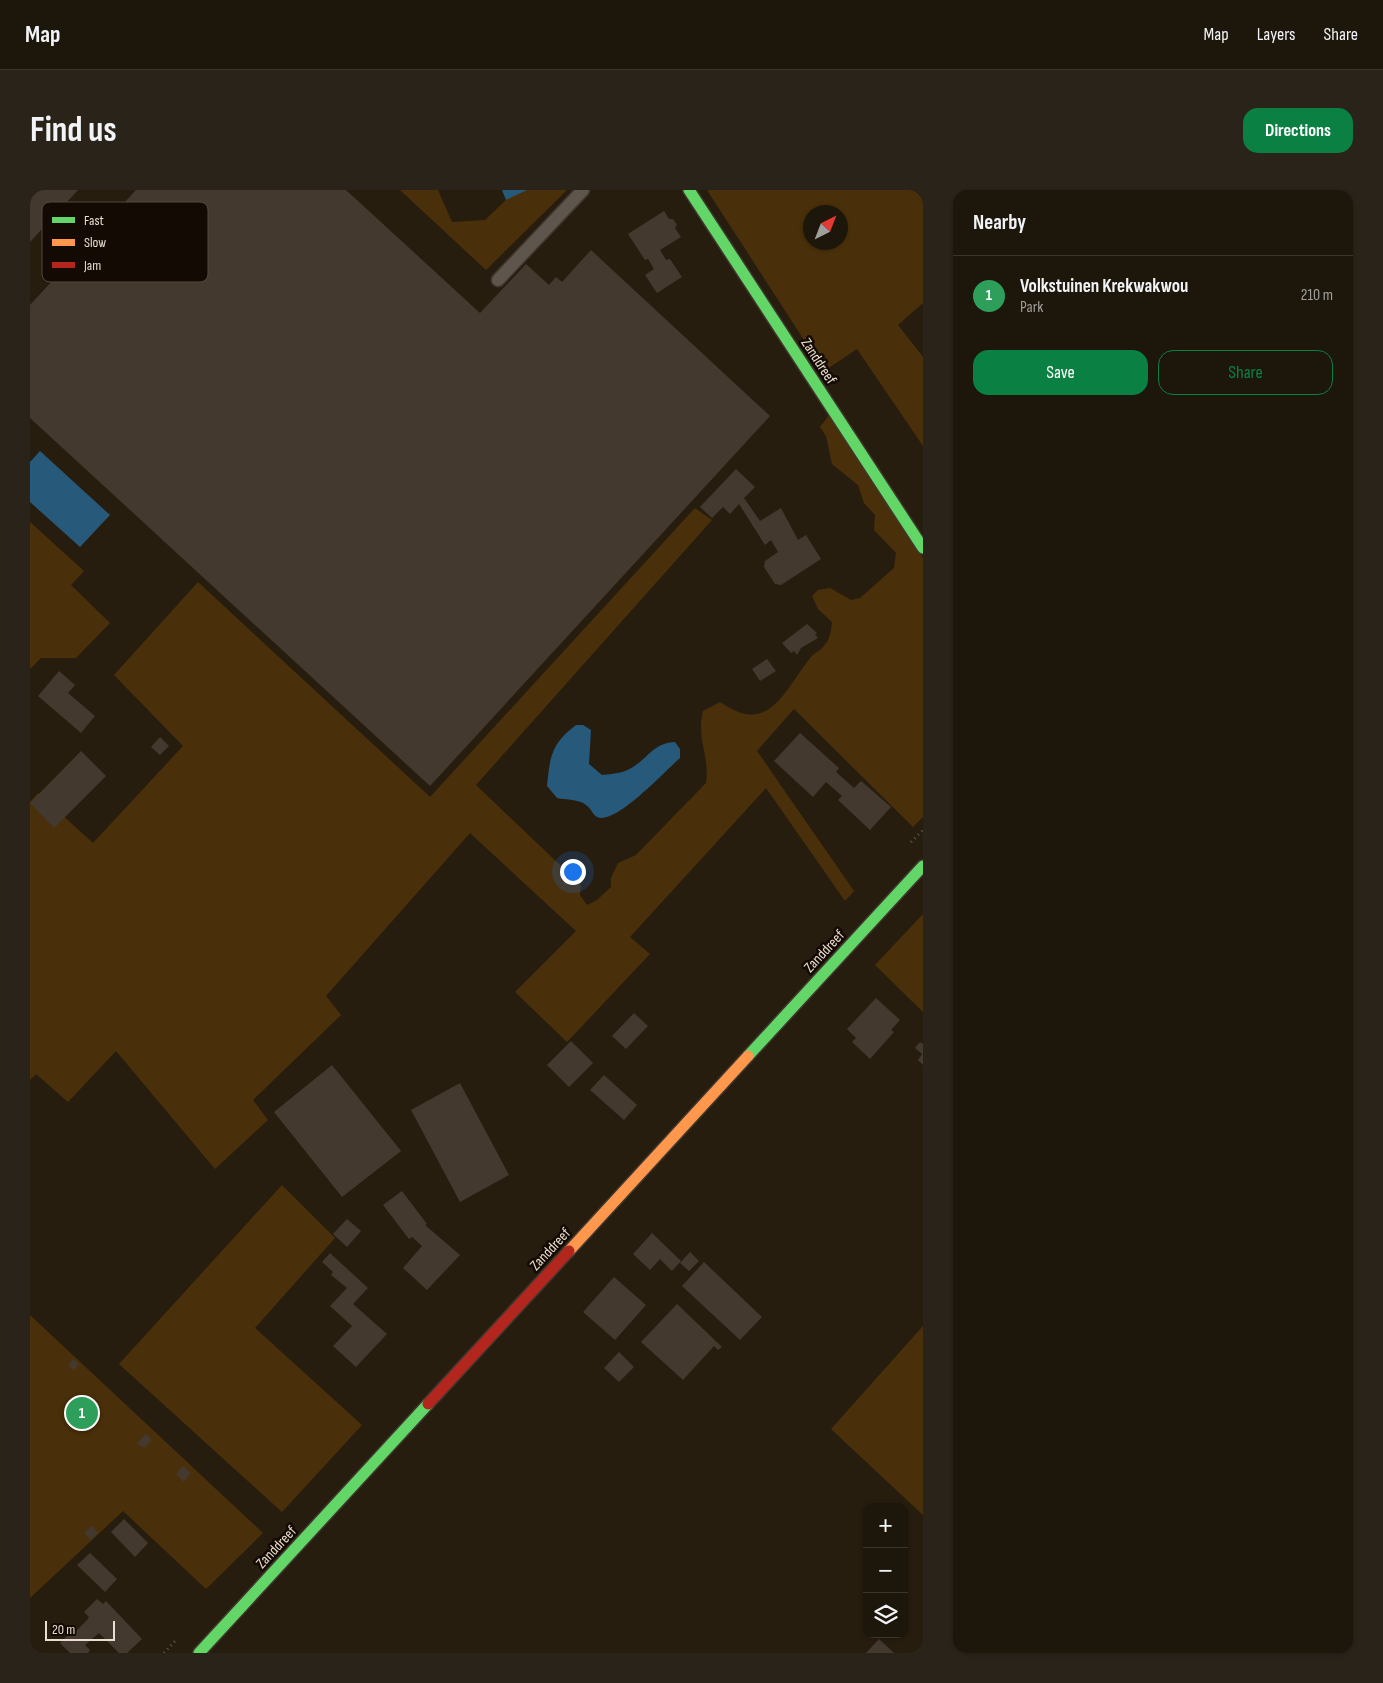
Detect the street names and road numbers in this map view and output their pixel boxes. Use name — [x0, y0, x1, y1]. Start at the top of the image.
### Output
street label: Zanddreef — [797, 335, 841, 388]
street label: Zanddreef — [800, 926, 849, 977]
street label: Zanddreef — [526, 1224, 575, 1275]
street label: Zanddreef — [252, 1522, 301, 1573]

